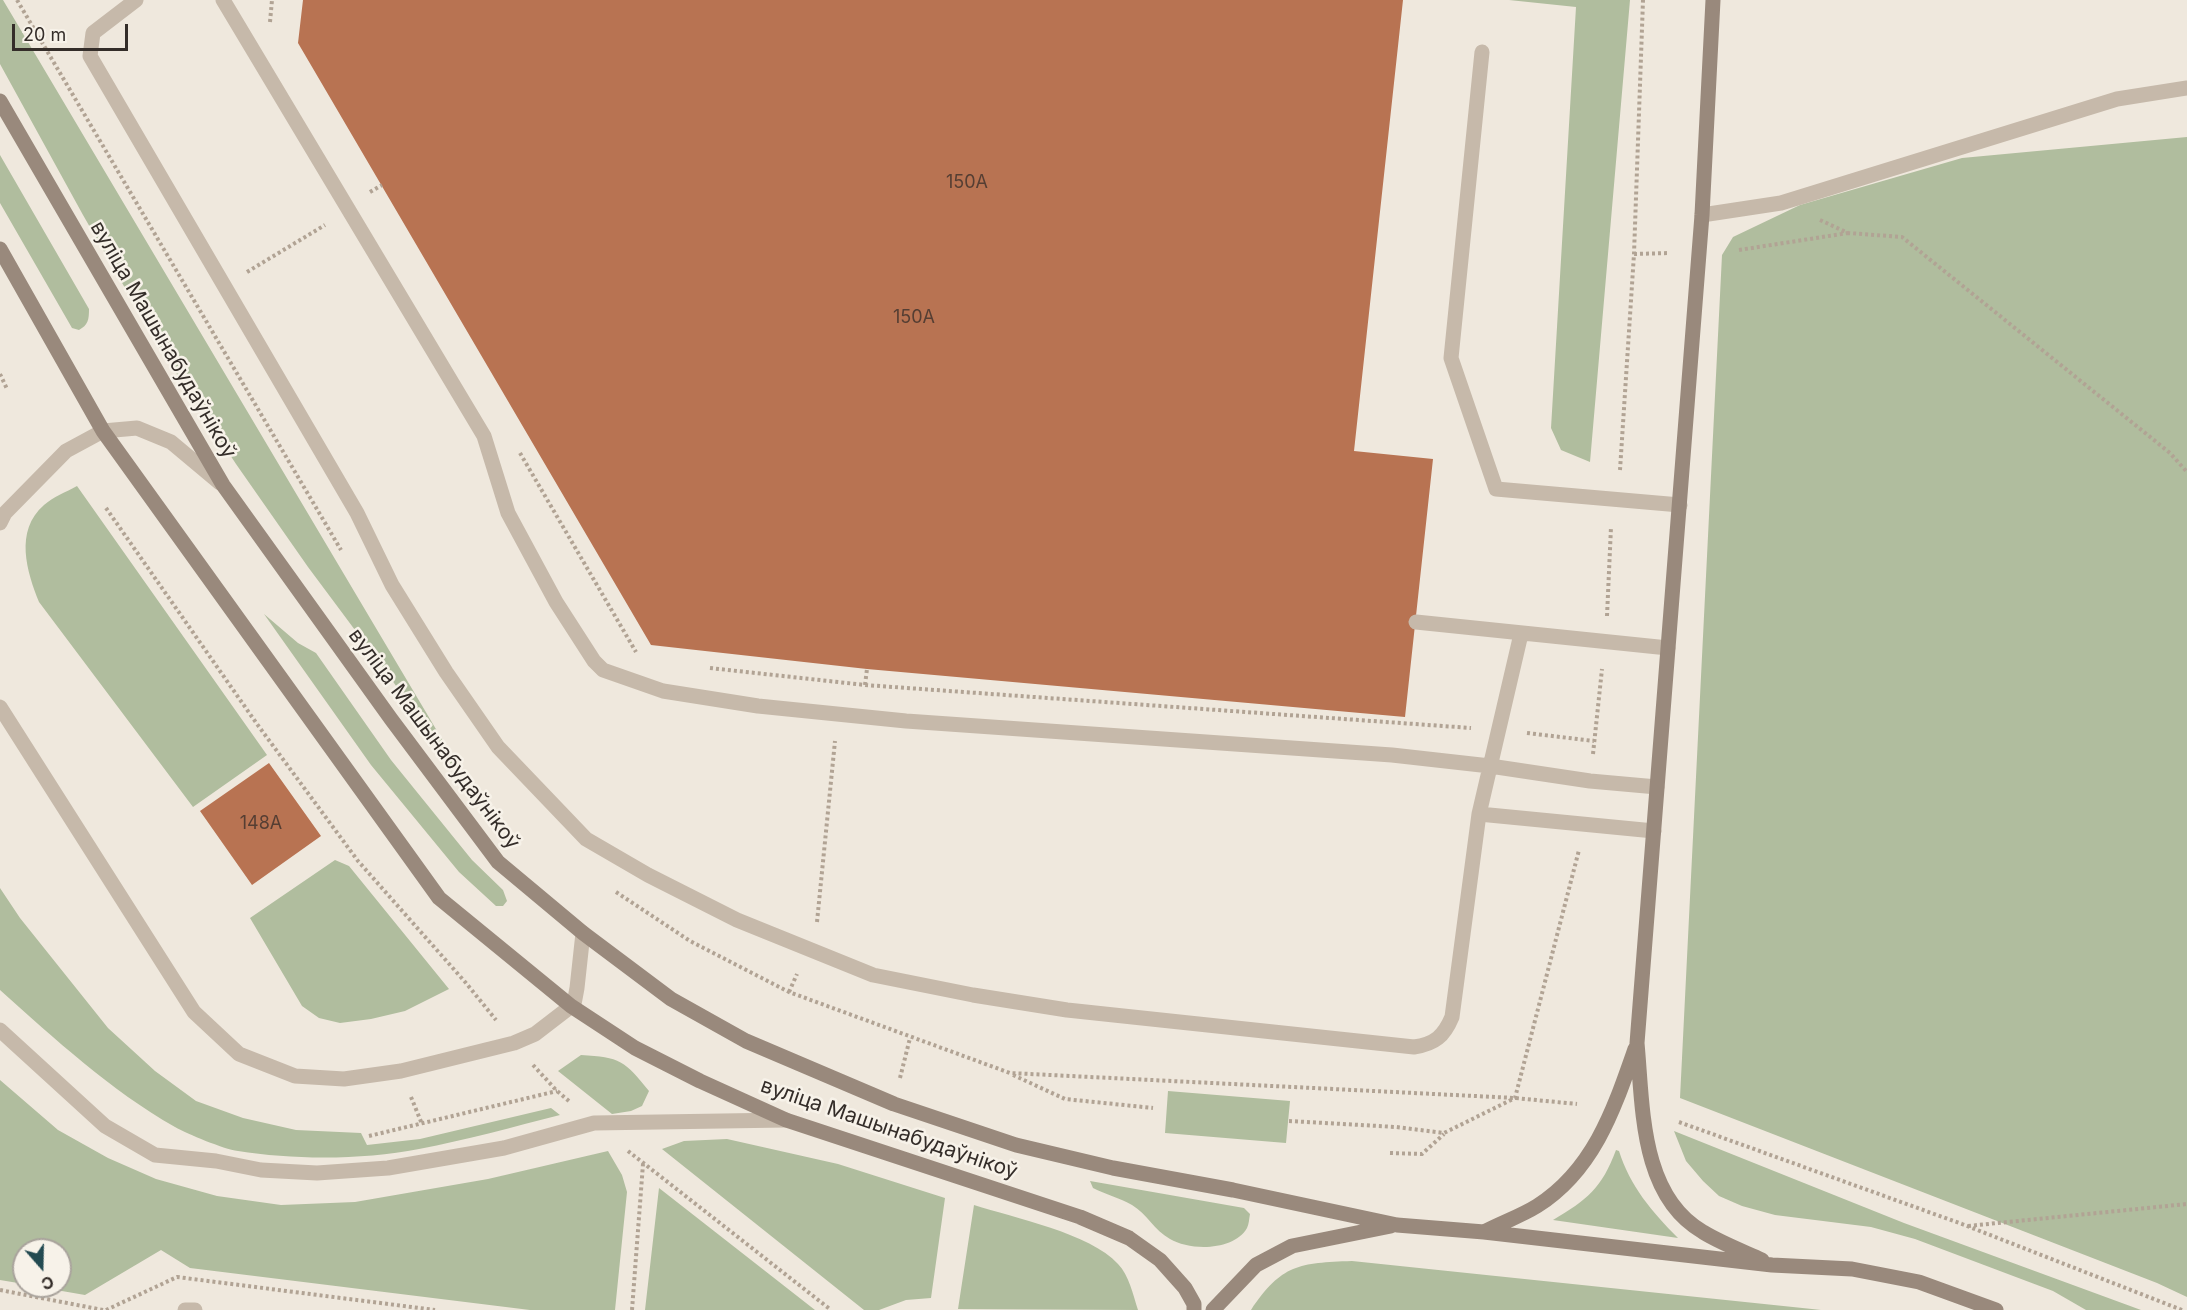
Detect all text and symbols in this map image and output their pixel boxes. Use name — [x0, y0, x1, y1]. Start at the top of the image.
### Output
scale bar — [15, 12, 130, 50]
text: 20 m — [23, 24, 66, 45]
house number: 150А — [946, 172, 988, 194]
street label: вуліца Машынабудаўнікоў — [85, 217, 241, 463]
house number: 150А — [893, 307, 935, 329]
street label: вуліца Машынабудаўнікоў — [343, 624, 525, 854]
house number: 148А — [240, 813, 282, 835]
street label: вуліца Машынабудаўнікоў — [757, 1073, 1021, 1185]
north arrow — [12, 1238, 72, 1298]
text: С — [38, 1272, 56, 1294]

